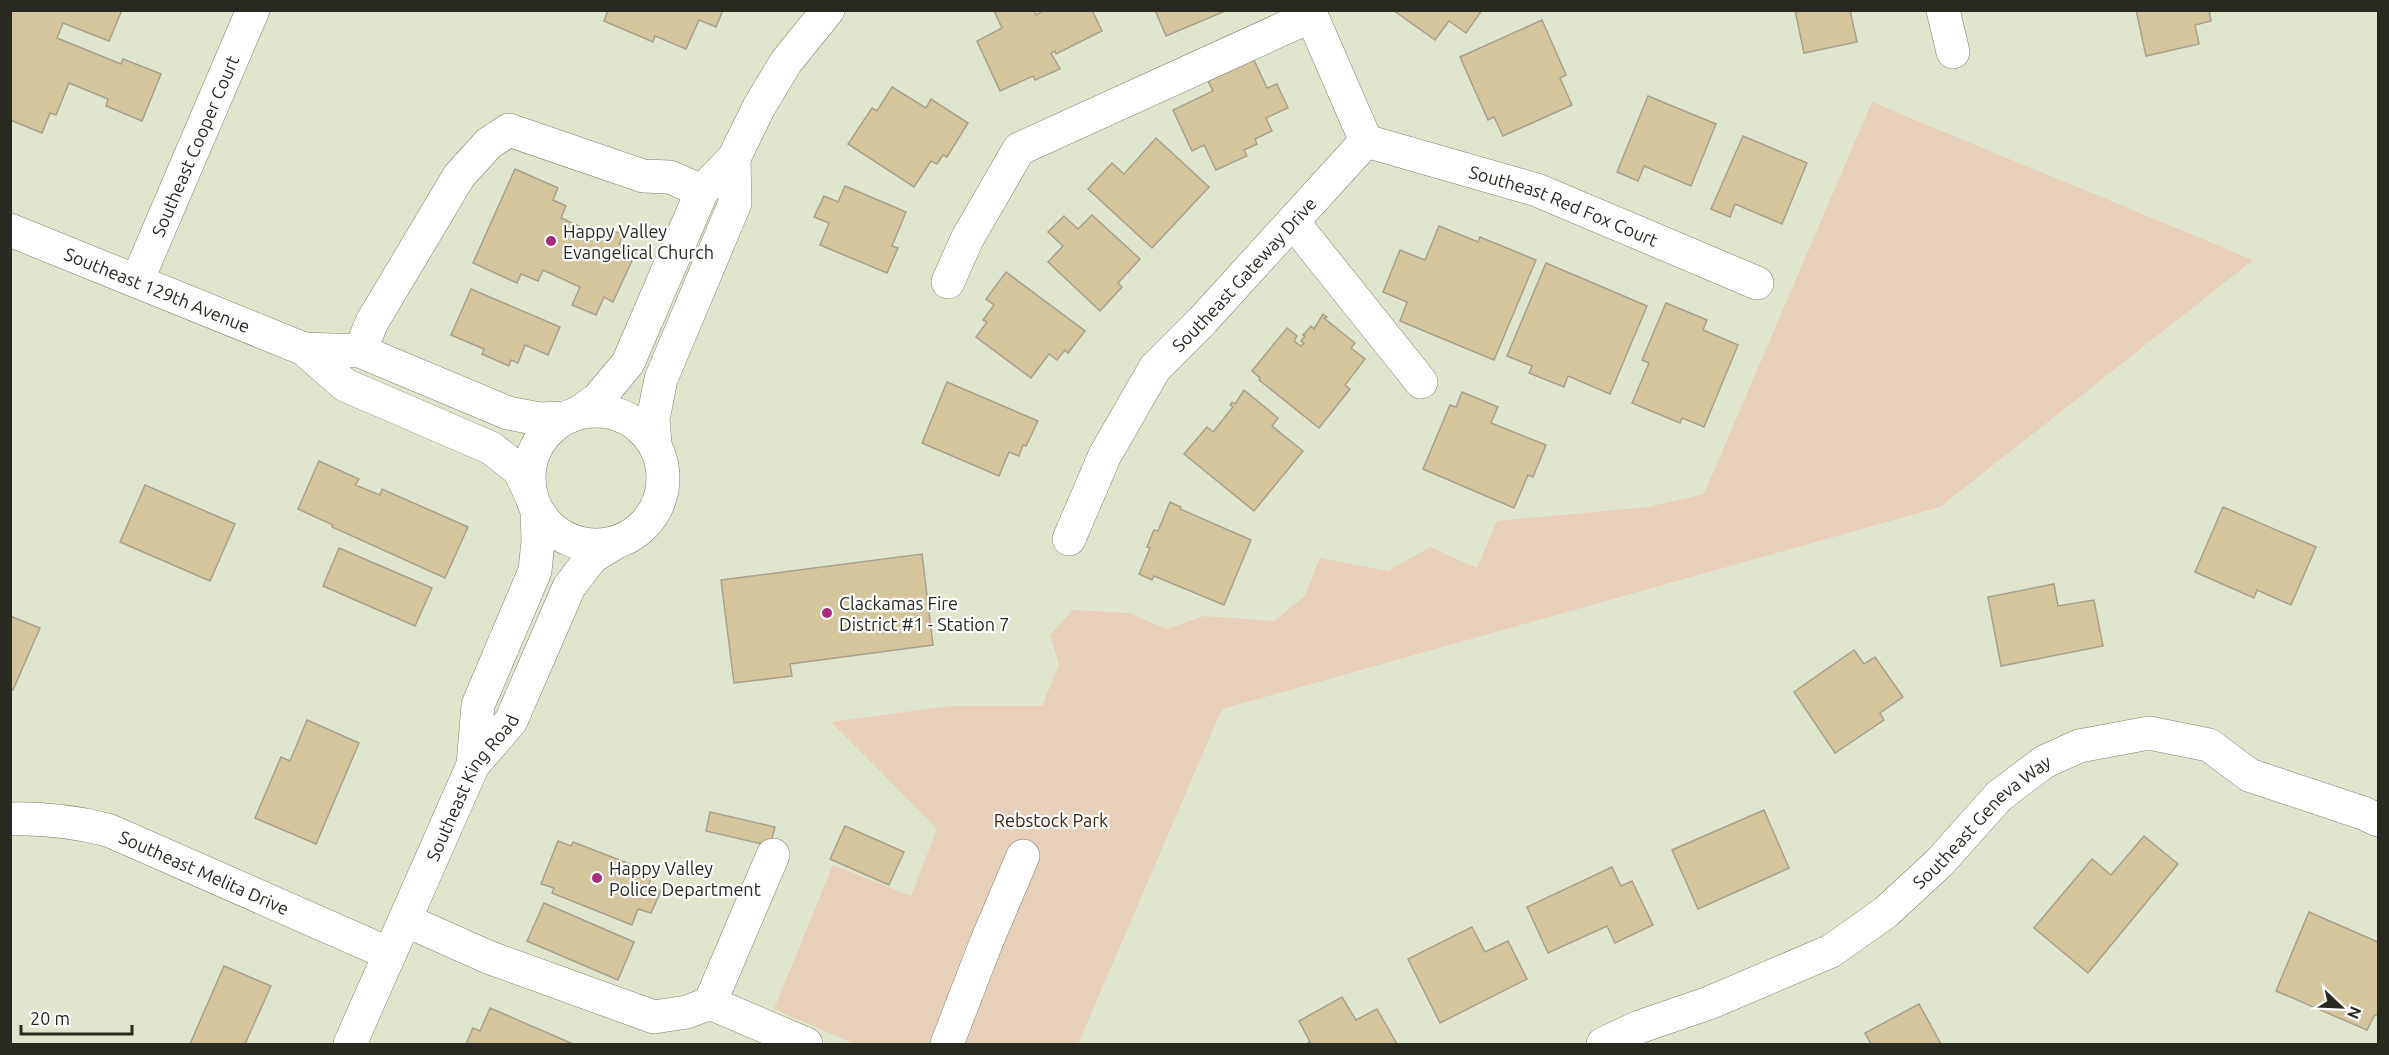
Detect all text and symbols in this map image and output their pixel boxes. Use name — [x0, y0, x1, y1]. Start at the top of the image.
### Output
street label: Southeast Cooper Court — [147, 52, 242, 239]
street label: Southeast Red Fox Court — [1467, 161, 1661, 250]
street label: Southeast Gateway Drive — [1168, 193, 1320, 355]
place label: Happy Valley Evangelical Church — [563, 221, 714, 262]
marker: Happy Valley Evangelical Church — [544, 234, 558, 248]
street label: Southeast 129th Avenue — [62, 243, 253, 336]
place label: Clackamas Fire District #1 - Station 7 — [839, 593, 1009, 634]
marker: Clackamas Fire District #1 - Station 7 — [820, 606, 834, 620]
street label: Southeast King Road — [422, 712, 523, 864]
street label: Southeast Geneva Way — [1909, 750, 2054, 892]
park label: Rebstock Park — [994, 810, 1108, 830]
street label: Southeast Melita Drive — [116, 826, 292, 918]
place label: Happy Valley Police Department — [609, 858, 761, 899]
marker: Happy Valley Police Department — [590, 871, 604, 885]
north arrow — [2311, 977, 2371, 1037]
scale bar — [21, 998, 132, 1036]
text: N — [2344, 1004, 2365, 1022]
text: 20 m — [30, 1008, 70, 1028]

